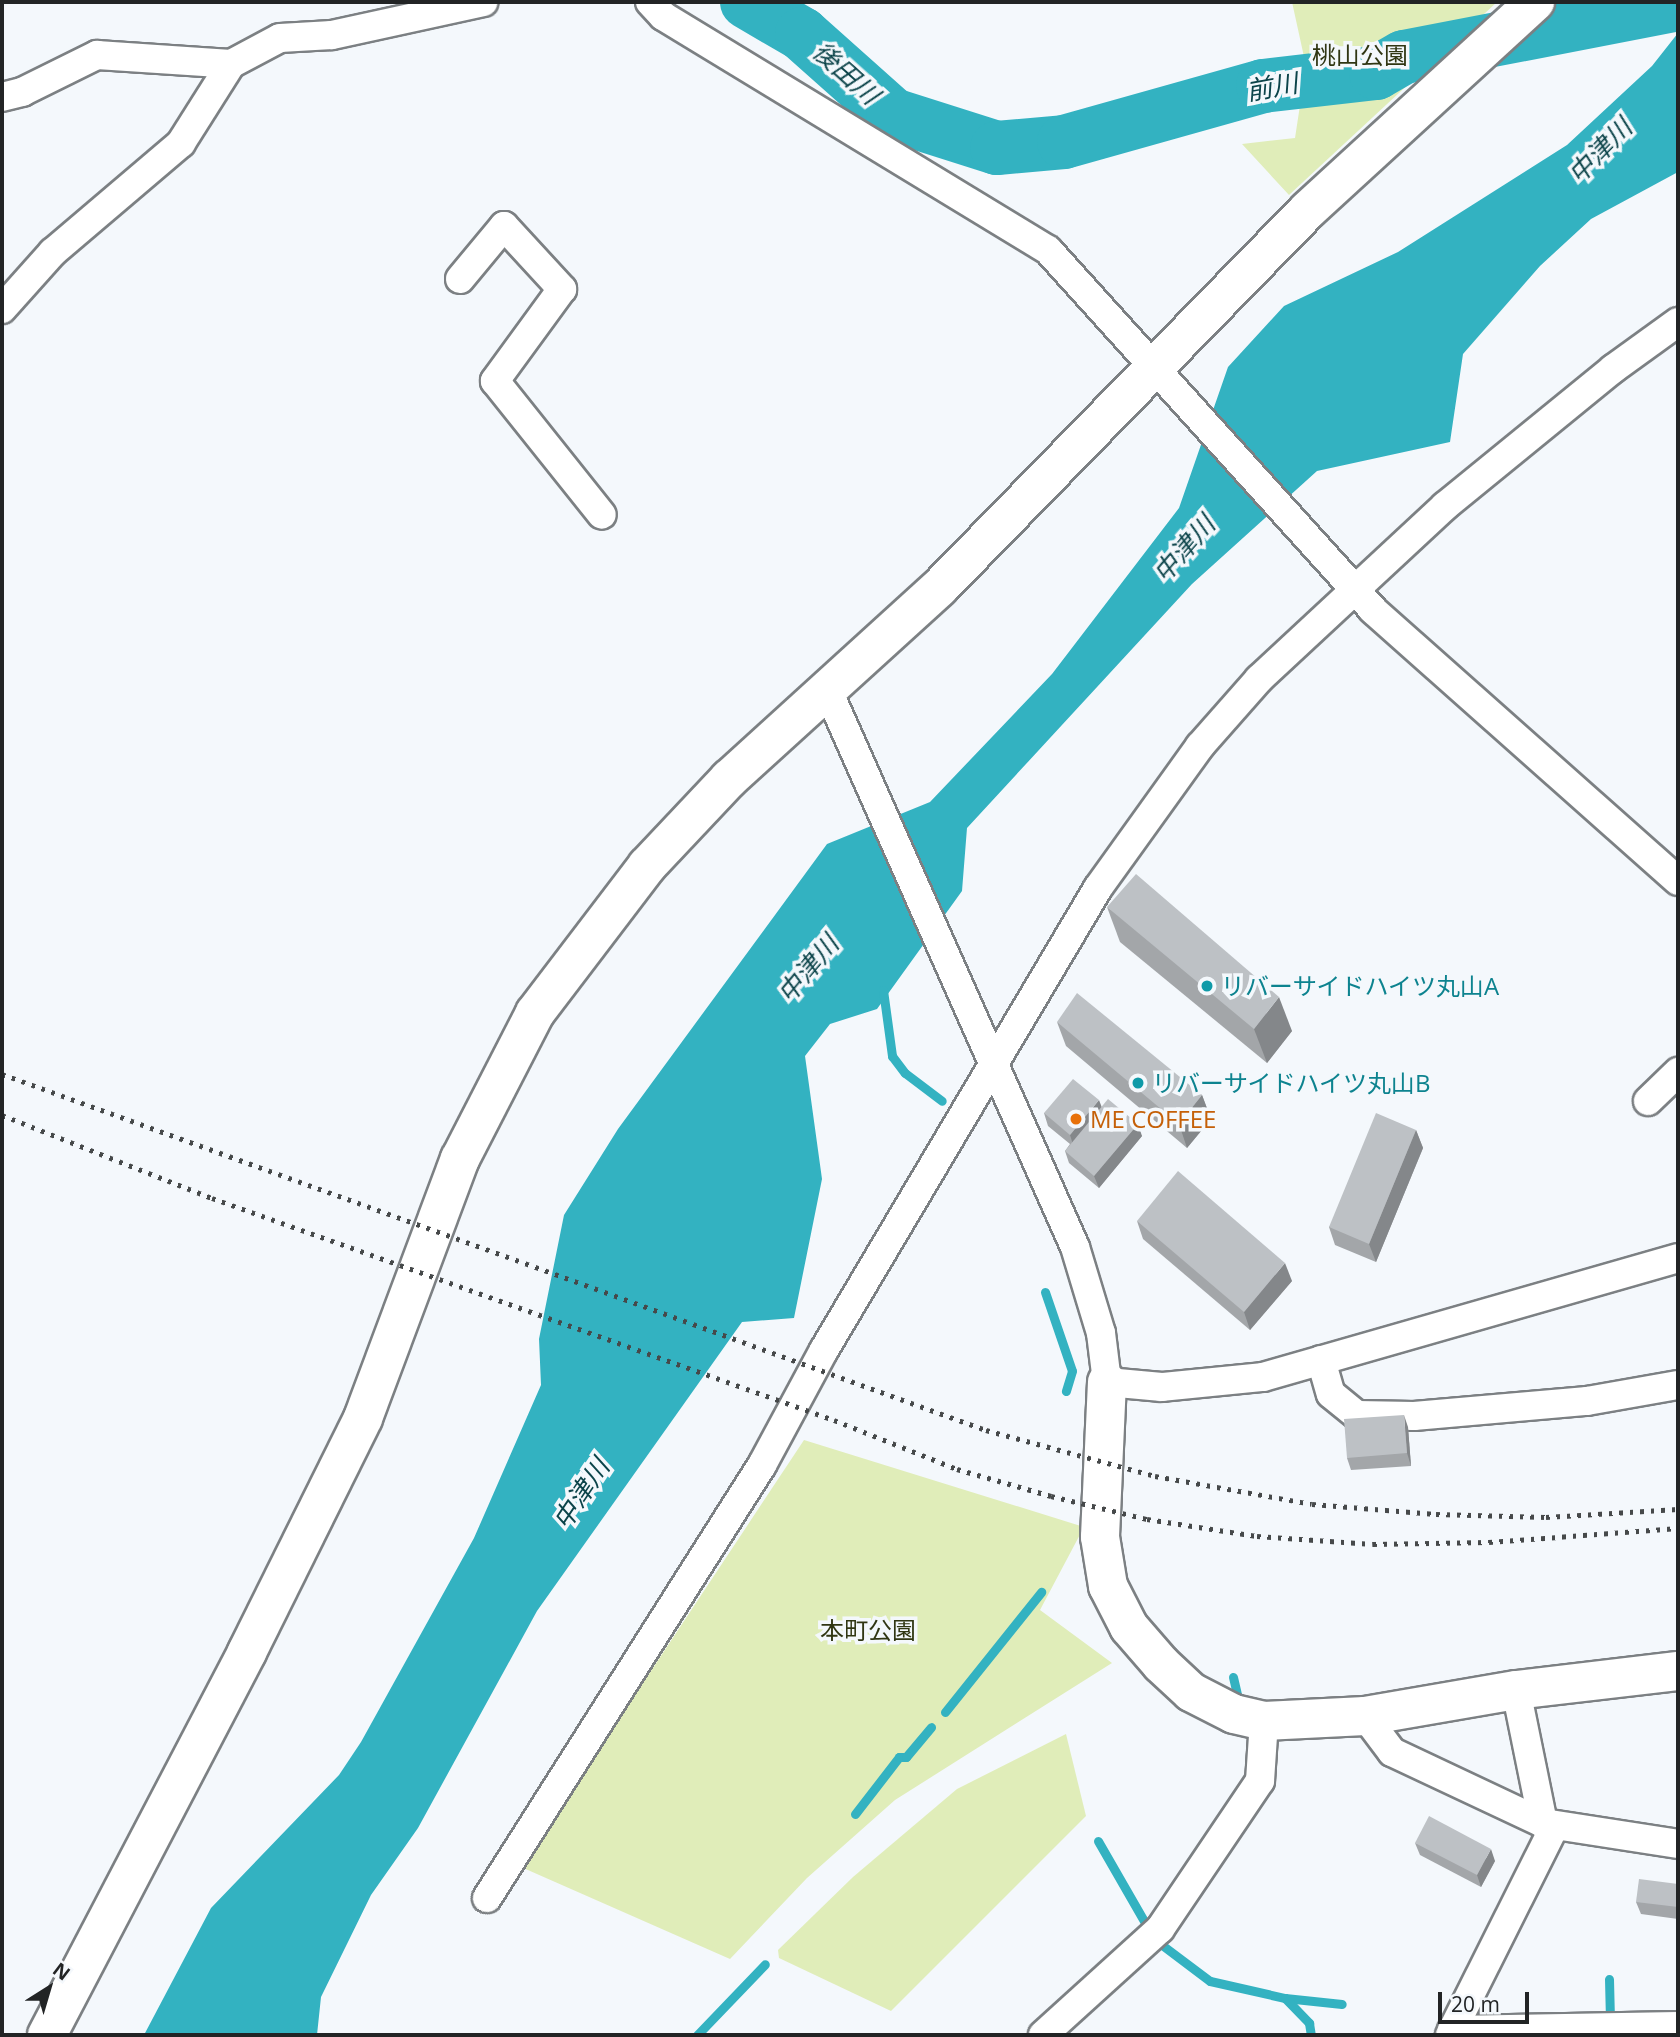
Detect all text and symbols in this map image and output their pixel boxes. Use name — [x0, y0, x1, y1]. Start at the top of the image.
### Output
water label: 後田川 — [807, 35, 885, 111]
park label: 桃山公園 — [1312, 41, 1408, 69]
water label: 前川 — [1244, 67, 1300, 107]
water label: 中津川 — [1562, 112, 1638, 190]
water label: 中津川 — [1147, 509, 1221, 589]
water label: 中津川 — [771, 929, 845, 1009]
place label: リバーサイドハイツ丸山A — [1221, 972, 1500, 1000]
marker: リバーサイドハイツ丸山A — [1199, 978, 1215, 994]
place label: リバーサイドハイツ丸山B — [1152, 1069, 1432, 1097]
marker: リバーサイドハイツ丸山B — [1130, 1075, 1146, 1091]
place label: ME COFFEE — [1090, 1105, 1216, 1133]
marker: ME COFFEE — [1068, 1111, 1084, 1127]
water label: 中津川 — [546, 1453, 616, 1535]
park label: 本町公園 — [820, 1616, 916, 1644]
north arrow — [14, 1953, 84, 2023]
text: N — [48, 1956, 76, 1986]
scale bar — [1442, 1978, 1533, 2022]
text: 20 m — [1451, 1990, 1500, 2018]

